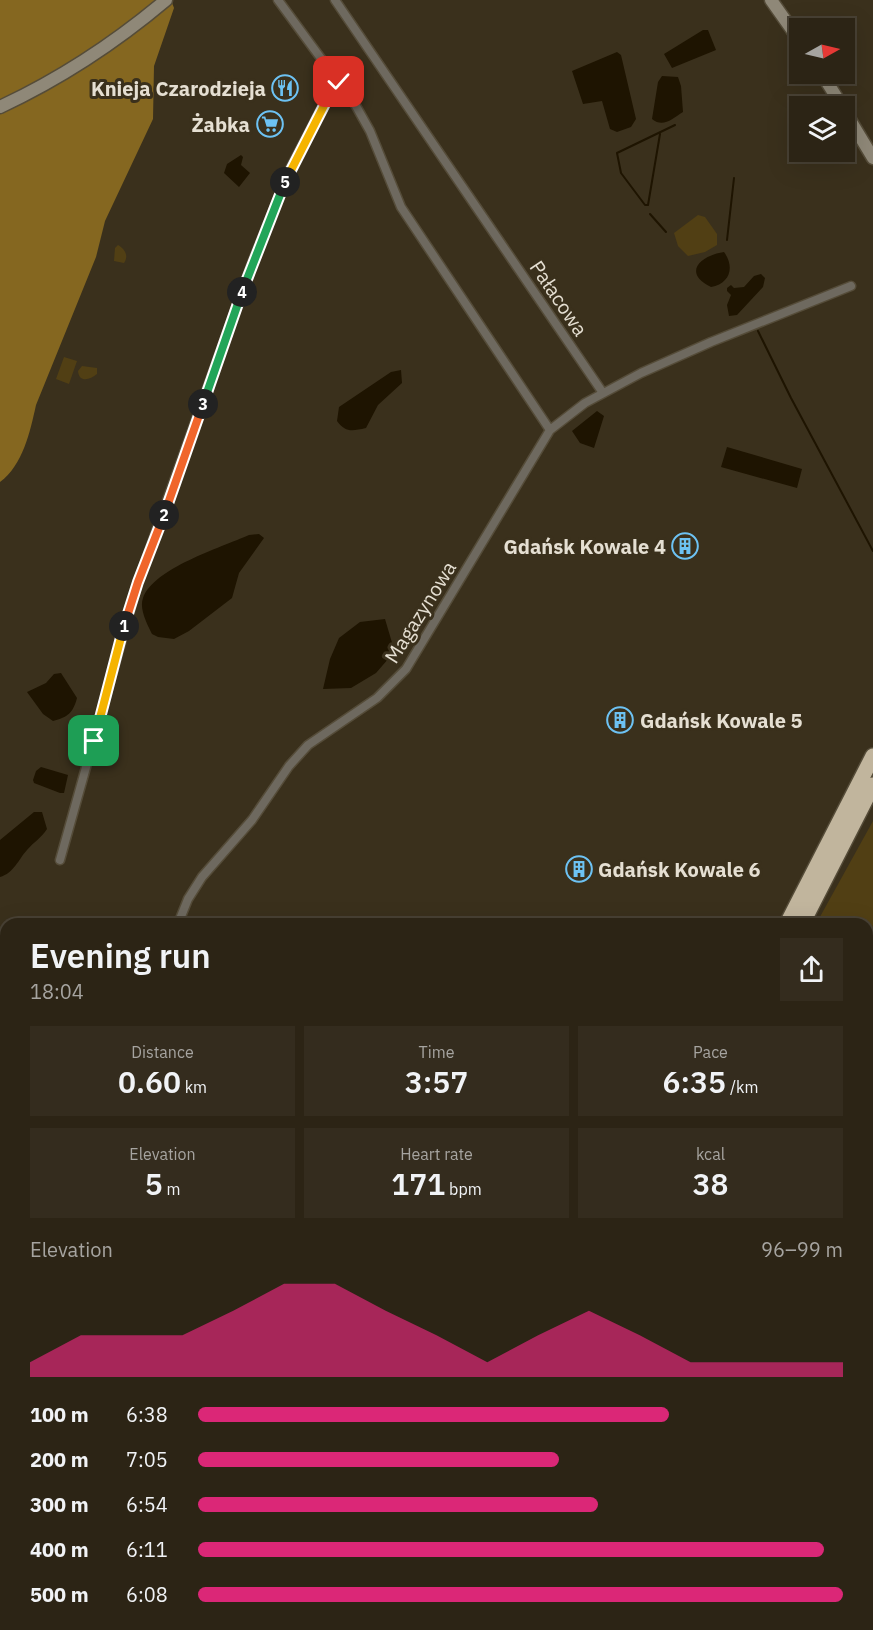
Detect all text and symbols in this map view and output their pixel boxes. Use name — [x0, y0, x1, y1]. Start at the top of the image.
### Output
north arrow — [789, 18, 855, 84]
map controls — [789, 18, 855, 162]
pin — [313, 56, 364, 107]
icon: check — [322, 65, 355, 98]
restaurant icon: Knieja Czarodzieja — [270, 73, 300, 103]
place label: Knieja Czarodzieja — [91, 75, 266, 102]
button: layers — [789, 96, 855, 162]
supermarket icon: Żabka — [255, 109, 285, 139]
place label: Żabka — [191, 111, 250, 138]
pin: 5 — [270, 167, 300, 197]
text: 5 — [280, 172, 290, 192]
street label: Pałacowa — [524, 255, 594, 341]
pin: 4 — [227, 277, 257, 307]
text: 4 — [237, 282, 247, 302]
pin: 3 — [188, 389, 218, 419]
text: 3 — [198, 394, 208, 414]
pin: 2 — [149, 500, 179, 530]
text: 2 — [159, 505, 169, 525]
building icon: Gdańsk Kowale 4 — [670, 531, 700, 561]
place label: Gdańsk Kowale 4 — [503, 533, 666, 560]
street label: Magazynowa — [378, 556, 462, 668]
pin: 1 — [109, 611, 139, 641]
text: 1 — [119, 616, 129, 636]
building icon: Gdańsk Kowale 5 — [605, 705, 635, 735]
place label: Gdańsk Kowale 5 — [640, 707, 803, 734]
pin — [68, 715, 119, 766]
icon: arrive — [77, 724, 110, 757]
building icon: Gdańsk Kowale 6 — [564, 854, 594, 884]
place label: Gdańsk Kowale 6 — [598, 856, 761, 883]
text: Evening run — [30, 934, 211, 977]
button: share — [780, 938, 843, 1001]
text: 18:04 — [30, 978, 84, 1005]
text: Distance — [131, 1042, 194, 1062]
text: Time — [419, 1042, 454, 1062]
text: Pace — [693, 1042, 728, 1062]
text: 0.60 — [118, 1062, 181, 1101]
text: 3:57 — [405, 1062, 468, 1101]
text: 6:35 — [663, 1062, 726, 1101]
text: km — [181, 1077, 207, 1097]
text: /km — [726, 1077, 758, 1097]
text: Elevation — [129, 1144, 196, 1164]
text: Heart rate — [400, 1144, 473, 1164]
text: kcal — [696, 1144, 725, 1164]
text: 5 — [145, 1164, 163, 1203]
text: 171 — [391, 1164, 445, 1203]
text: 38 — [693, 1164, 729, 1203]
text: m — [163, 1179, 180, 1199]
text: bpm — [445, 1179, 482, 1199]
text: Elevation — [30, 1236, 113, 1263]
text: 96–99 m — [761, 1236, 843, 1263]
text: 100 m — [30, 1401, 89, 1428]
text: 6:38 — [126, 1401, 168, 1428]
text: 200 m — [30, 1446, 89, 1473]
text: 7:05 — [126, 1446, 168, 1473]
text: 300 m — [30, 1491, 89, 1518]
text: 6:54 — [126, 1491, 168, 1518]
text: 400 m — [30, 1536, 89, 1563]
text: 6:11 — [126, 1536, 168, 1563]
text: 500 m — [30, 1581, 89, 1608]
text: 6:08 — [126, 1581, 168, 1608]

